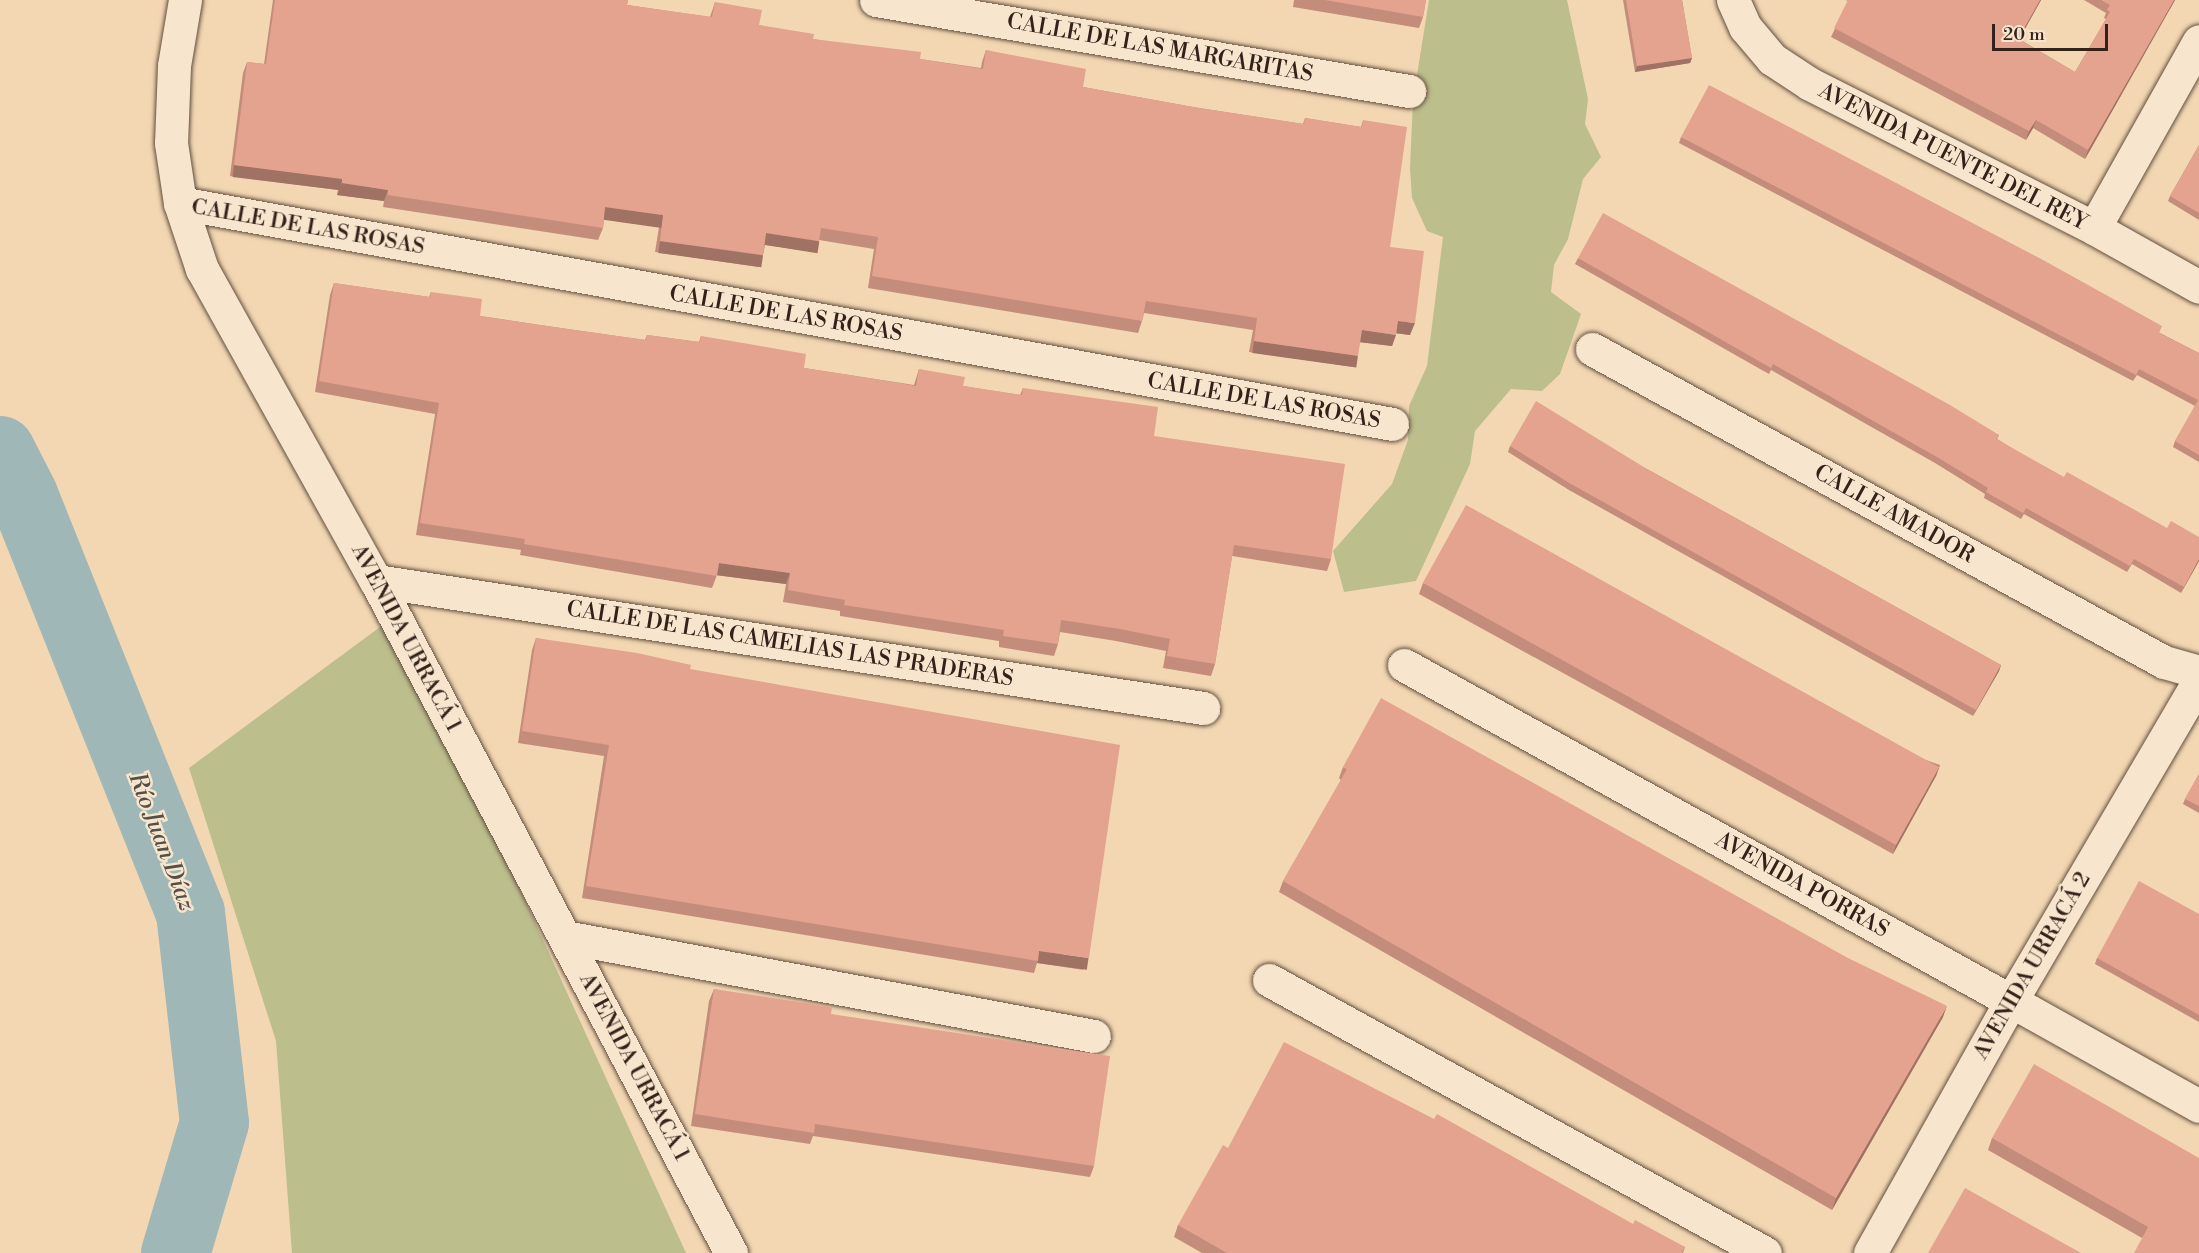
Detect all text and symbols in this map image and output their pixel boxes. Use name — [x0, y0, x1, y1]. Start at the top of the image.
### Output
street label: CALLE DE LAS MARGARITAS — [1005, 8, 1315, 88]
scale bar — [1995, 12, 2110, 50]
text: 20 m — [2003, 23, 2045, 46]
street label: AVENIDA PUENTE DEL REY — [1814, 78, 2092, 236]
street label: CALLE DE LAS ROSAS — [189, 193, 427, 261]
street label: CALLE DE LAS ROSAS — [667, 280, 905, 348]
street label: CALLE DE LAS ROSAS — [1145, 367, 1383, 435]
street label: CALLE AMADOR — [1809, 459, 1979, 569]
street label: AVENIDA URRACÁ 1 — [345, 540, 467, 736]
street label: CALLE DE LAS CAMELIAS LAS PRADERAS — [565, 596, 1015, 692]
water label: Río Juan Díaz — [121, 769, 201, 915]
street label: AVENIDA PORRAS — [1711, 826, 1893, 944]
street label: AVENIDA URRACÁ 2 — [1968, 868, 2096, 1064]
street label: AVENIDA URRACÁ 1 — [573, 969, 695, 1165]

